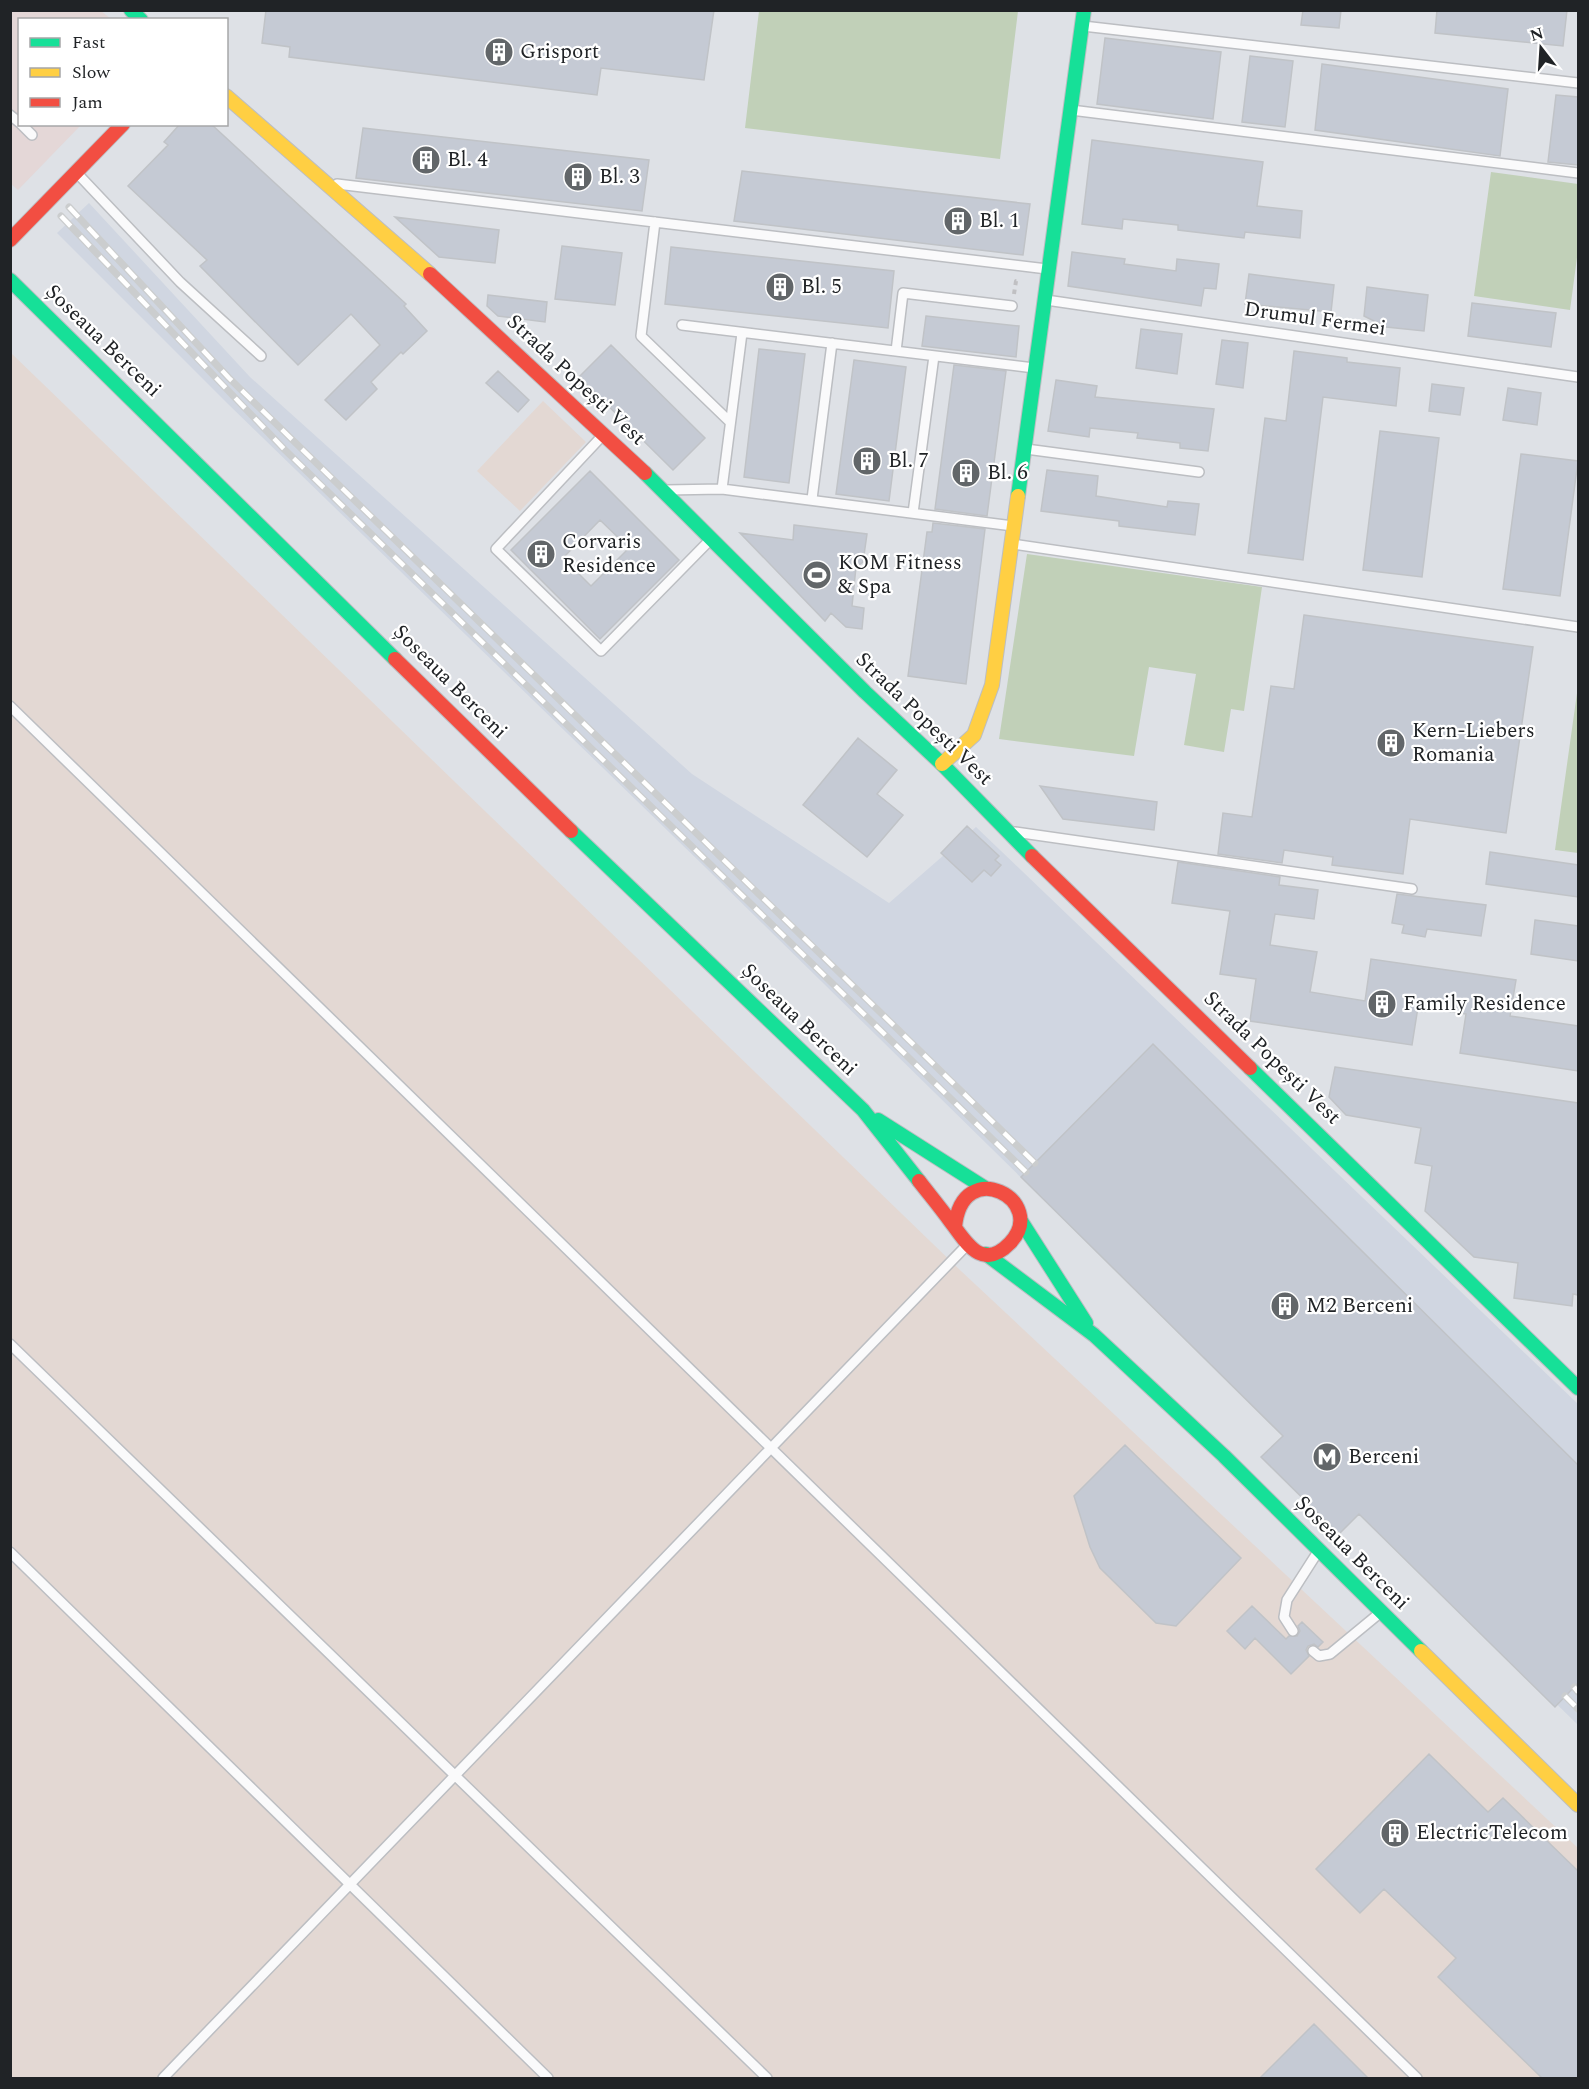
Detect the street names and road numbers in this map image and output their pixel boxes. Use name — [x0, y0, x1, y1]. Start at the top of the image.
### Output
street label: Șoseaua Berceni — [37, 277, 169, 405]
street label: Drumul Fermei — [1242, 293, 1388, 345]
street label: Strada Popești Vest — [499, 307, 653, 453]
street label: Șoseaua Berceni — [385, 617, 515, 747]
street label: Strada Popești Vest — [848, 645, 1000, 793]
street label: Șoseaua Berceni — [733, 956, 865, 1084]
street label: Strada Popești Vest — [1196, 984, 1348, 1132]
street label: Șoseaua Berceni — [1287, 1488, 1417, 1618]

